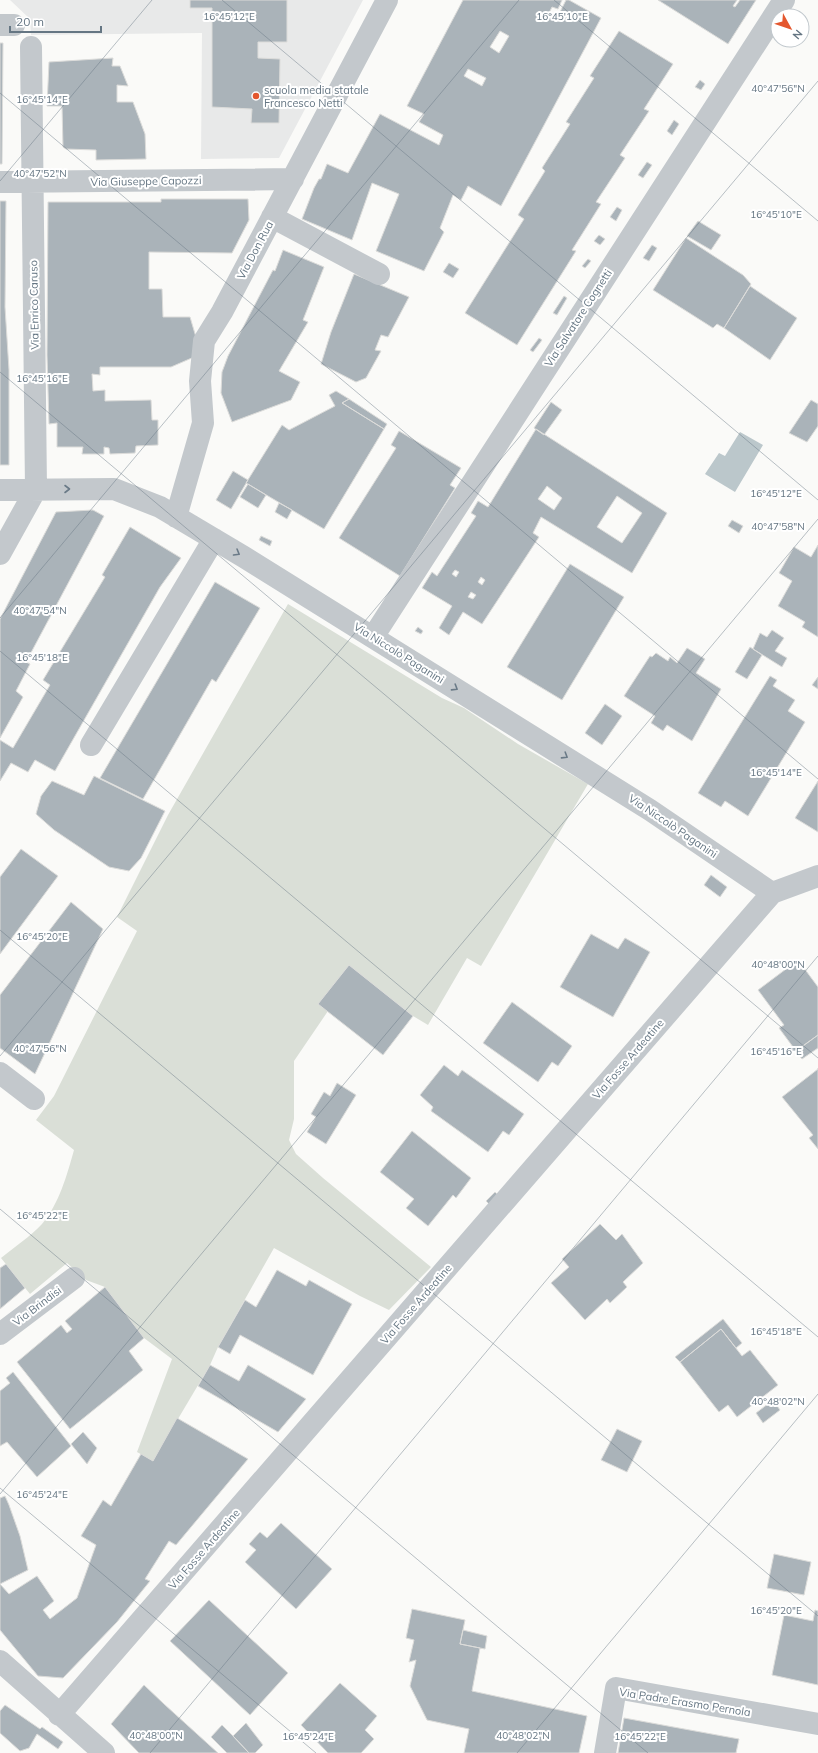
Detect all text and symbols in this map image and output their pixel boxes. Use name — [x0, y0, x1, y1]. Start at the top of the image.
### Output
scale bar — [10, 8, 101, 34]
north arrow — [770, 8, 810, 48]
text: 16°45'12"E — [203, 10, 255, 23]
text: 16°45'10"E — [536, 10, 588, 23]
text: 20 m — [16, 14, 44, 29]
text: N — [790, 27, 806, 42]
text: 40°47'56"N — [751, 82, 805, 95]
place label: scuola media statale Francesco Netti — [264, 83, 369, 110]
marker: scuola media statale Francesco Netti — [251, 91, 261, 101]
text: 16°45'14"E — [16, 93, 68, 106]
text: 40°47'52"N — [13, 167, 67, 180]
street label: Via Giuseppe Capozzi — [90, 173, 202, 189]
text: 16°45'10"E — [750, 208, 802, 221]
street label: Via Don Rua — [234, 218, 276, 282]
street label: Via Enrico Caruso — [26, 260, 42, 350]
street label: Via Salvatore Cognetti — [541, 267, 615, 369]
text: 16°45'16"E — [16, 372, 68, 385]
one-way arrow — [64, 485, 70, 493]
text: 16°45'12"E — [750, 487, 802, 500]
text: 40°47'58"N — [751, 520, 805, 533]
one-way arrow — [233, 548, 240, 555]
text: 40°47'54"N — [13, 604, 67, 617]
street label: Via Niccolò Paganini — [351, 619, 447, 687]
text: 16°45'18"E — [16, 651, 68, 664]
one-way arrow — [451, 683, 458, 691]
one-way arrow — [561, 752, 568, 759]
text: 16°45'14"E — [750, 766, 802, 779]
street label: Via Niccolò Paganini — [626, 791, 720, 861]
text: 16°45'20"E — [16, 930, 68, 943]
text: 40°48'00"N — [751, 958, 805, 971]
street label: Via Fosse Ardeatine — [589, 1016, 667, 1102]
text: 40°47'56"N — [13, 1042, 67, 1055]
text: 16°45'16"E — [750, 1045, 802, 1058]
text: 16°45'22"E — [16, 1209, 68, 1222]
street label: Via Fosse Ardeatine — [377, 1261, 455, 1347]
street label: Via Brindisi — [10, 1283, 64, 1329]
text: 16°45'18"E — [750, 1325, 802, 1338]
text: 40°48'02"N — [751, 1395, 805, 1408]
text: 16°45'24"E — [16, 1488, 68, 1501]
street label: Via Fosse Ardeatine — [165, 1506, 243, 1592]
text: 16°45'20"E — [750, 1604, 802, 1617]
street label: Via Padre Erasmo Pernola — [618, 1685, 752, 1719]
text: 40°48'00"N — [129, 1729, 183, 1742]
text: 40°48'02"N — [496, 1729, 550, 1742]
text: 16°45'24"E — [282, 1730, 334, 1743]
text: 16°45'22"E — [614, 1730, 666, 1743]

